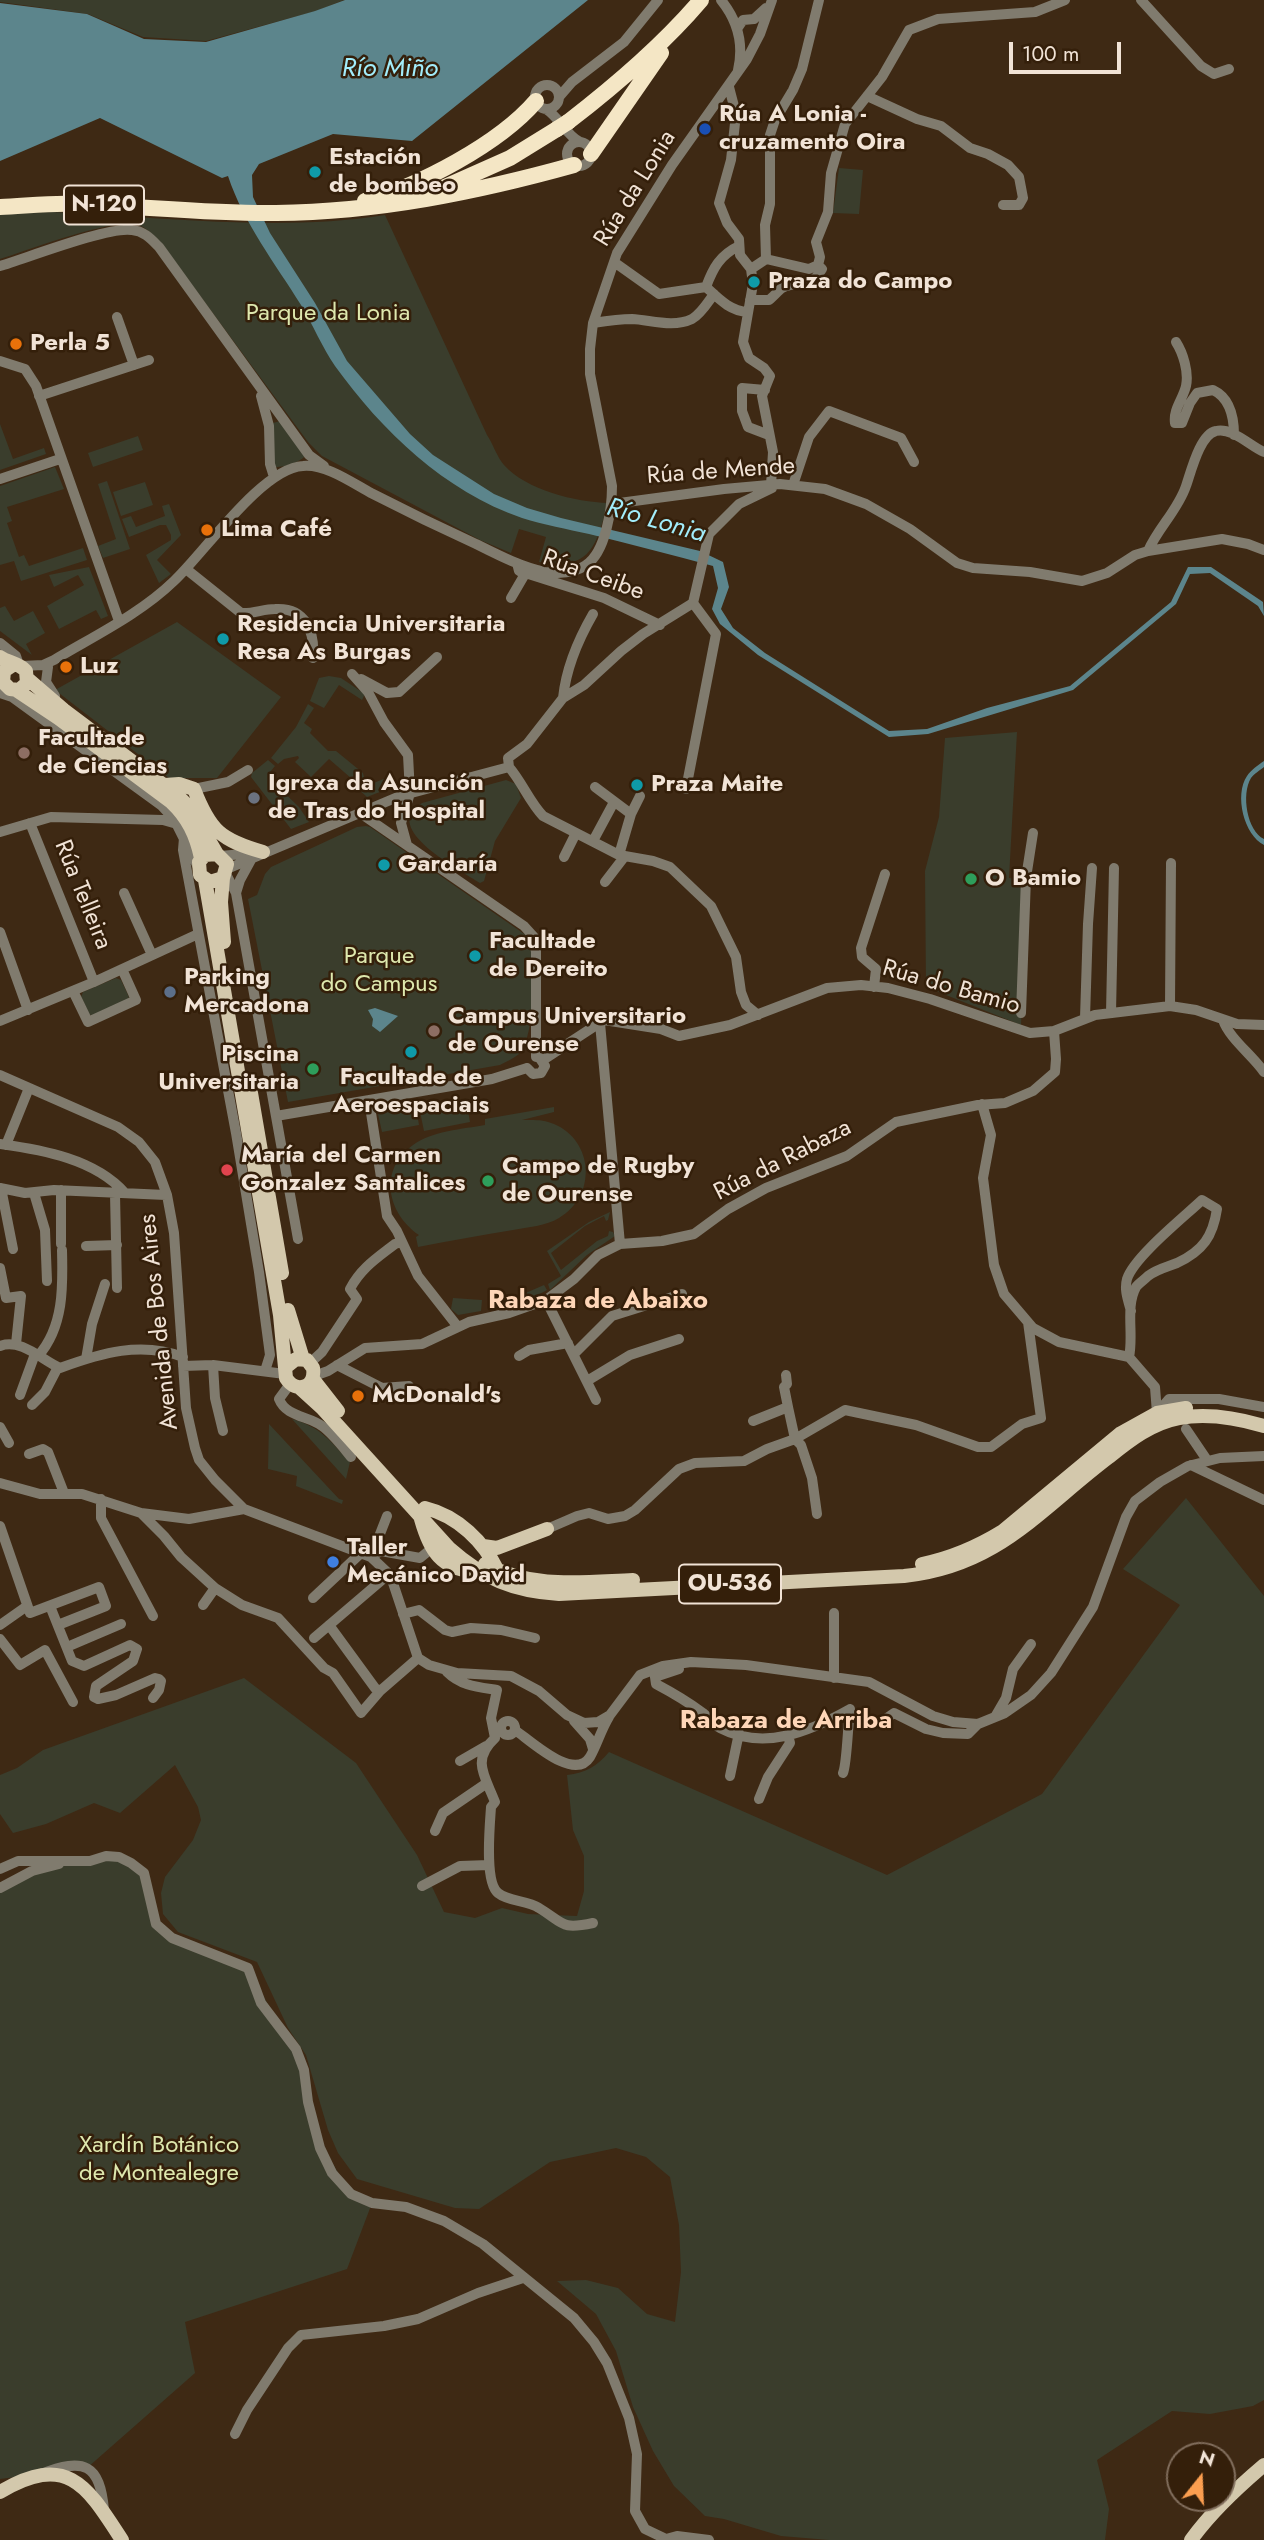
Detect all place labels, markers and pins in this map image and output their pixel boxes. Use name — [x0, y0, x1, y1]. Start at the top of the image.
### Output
place label: Rúa A Lonia - cruzamento Oira — [719, 101, 905, 157]
marker: Rúa A Lonia - cruzamento Oira — [697, 121, 713, 137]
place label: Estación de bombeo — [329, 144, 456, 200]
marker: Estación de bombeo — [307, 164, 323, 180]
place label: Praza do Campo — [768, 268, 953, 296]
marker: Praza do Campo — [746, 274, 762, 290]
place label: Perla 5 — [30, 330, 110, 358]
marker: Perla 5 — [8, 336, 24, 352]
place label: Lima Café — [221, 516, 332, 544]
marker: Lima Café — [199, 522, 215, 538]
place label: Residencia Universitaria Resa As Burgas — [237, 611, 506, 667]
marker: Residencia Universitaria Resa As Burgas — [215, 631, 231, 647]
place label: Luz — [80, 653, 119, 681]
marker: Luz — [58, 659, 74, 675]
place label: Facultade de Ciencias — [38, 725, 167, 781]
marker: Facultade de Ciencias — [16, 745, 32, 761]
place label: Igrexa da Asunción de Tras do Hospital — [268, 770, 485, 826]
place label: Praza Maite — [651, 771, 783, 799]
marker: Praza Maite — [629, 777, 645, 793]
marker: Igrexa da Asunción de Tras do Hospital — [246, 790, 262, 806]
place label: Gardaría — [398, 851, 498, 879]
marker: Gardaría — [376, 857, 392, 873]
place label: O Bamio — [985, 865, 1081, 893]
marker: O Bamio — [963, 871, 979, 887]
place label: Facultade de Dereito — [489, 928, 608, 984]
marker: Facultade de Dereito — [467, 948, 483, 964]
place label: Parking Mercadona — [184, 964, 309, 1020]
marker: Parking Mercadona — [162, 984, 178, 1000]
place label: Campus Universitario de Ourense — [448, 1003, 686, 1059]
marker: Campus Universitario de Ourense — [426, 1023, 442, 1039]
place label: Piscina Universitaria — [158, 1041, 299, 1097]
marker: Facultade de Aeroespaciais — [403, 1044, 419, 1060]
marker: Piscina Universitaria — [305, 1061, 321, 1077]
place label: Facultade de Aeroespaciais — [333, 1064, 489, 1120]
place label: María del Carmen Gonzalez Santalices — [241, 1142, 466, 1198]
place label: Campo de Rugby de Ourense — [502, 1153, 694, 1209]
marker: María del Carmen Gonzalez Santalices — [219, 1162, 235, 1178]
marker: Campo de Rugby de Ourense — [480, 1173, 496, 1189]
place label: McDonald's — [372, 1382, 501, 1410]
marker: McDonald's — [350, 1388, 366, 1404]
place label: Taller Mecánico David — [347, 1534, 525, 1590]
marker: Taller Mecánico David — [325, 1554, 341, 1570]

